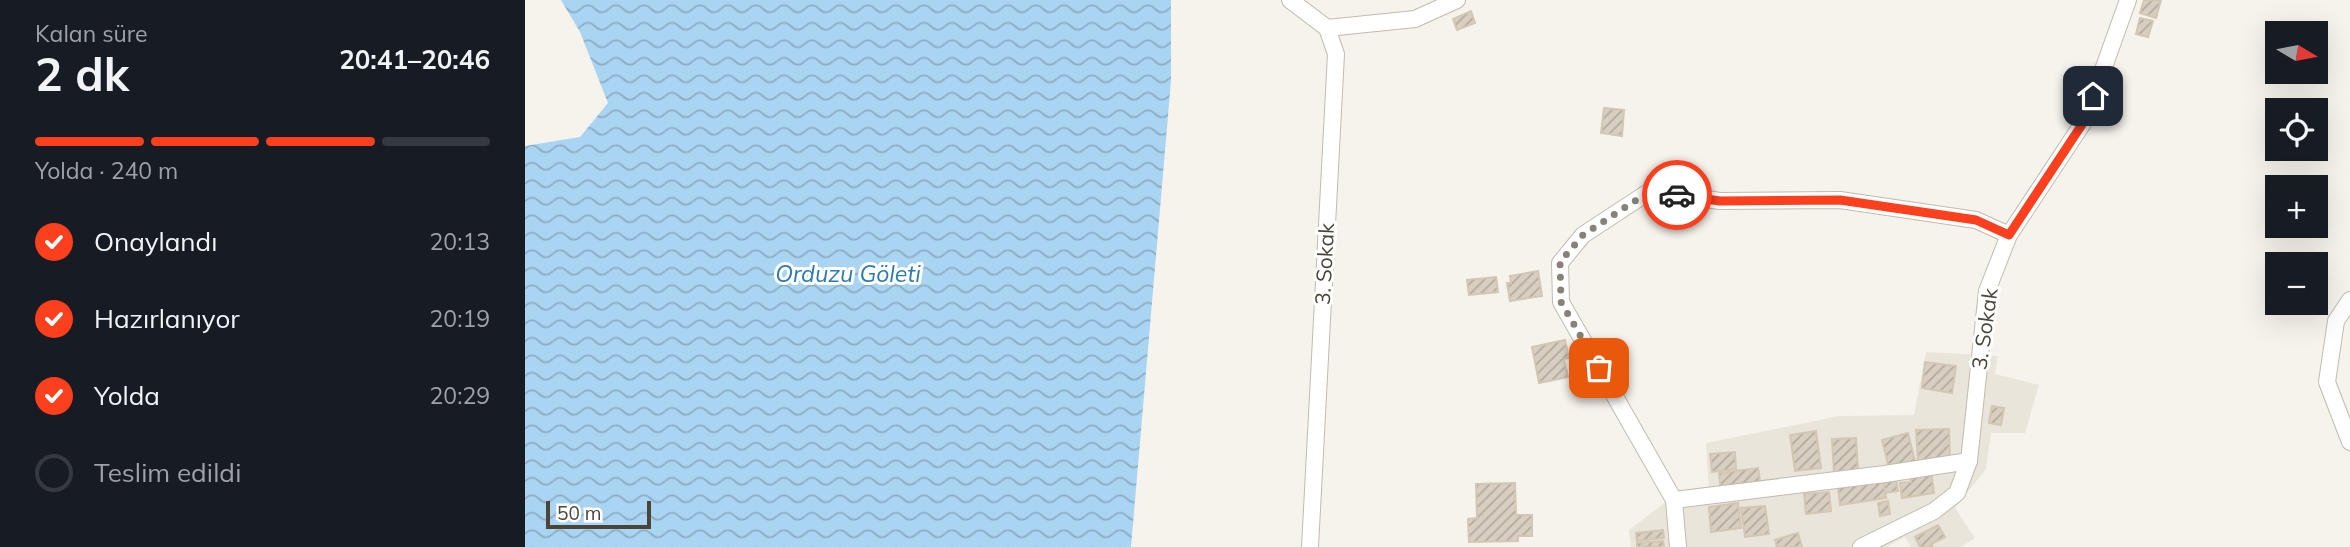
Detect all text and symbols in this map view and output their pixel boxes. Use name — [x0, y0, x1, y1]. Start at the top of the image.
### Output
text: Kalan süre — [35, 19, 148, 48]
north arrow — [2265, 21, 2327, 84]
map controls — [2265, 21, 2328, 315]
text: 20:41–20:46 — [339, 43, 490, 76]
text: 2 dk — [35, 45, 129, 103]
pin — [2063, 66, 2123, 126]
icon: home — [2074, 77, 2112, 115]
button: locate — [2265, 98, 2328, 161]
text: Yolda · 240 m — [35, 156, 178, 185]
courier — [1642, 160, 1712, 230]
button: + — [2265, 175, 2328, 238]
icon: car — [1658, 176, 1696, 214]
street label: 3. Sokak — [1309, 222, 1339, 306]
icon: check — [35, 223, 73, 261]
text: Onaylandı — [94, 225, 217, 258]
text: 20:13 — [430, 227, 490, 256]
button: − — [2265, 252, 2328, 315]
water label: Orduzu Göleti — [775, 259, 921, 288]
street label: 3. Sokak — [1965, 286, 2003, 371]
icon: check — [35, 300, 73, 338]
text: Hazırlanıyor — [94, 302, 240, 335]
text: 20:19 — [430, 304, 490, 333]
pin — [1569, 338, 1629, 398]
icon: bag — [1580, 349, 1618, 387]
icon: check — [35, 377, 73, 415]
text: Yolda — [94, 379, 160, 412]
text: 20:29 — [430, 381, 490, 410]
text: Teslim edildi — [94, 456, 241, 489]
scale bar — [546, 498, 651, 530]
text: 50 m — [557, 501, 601, 525]

